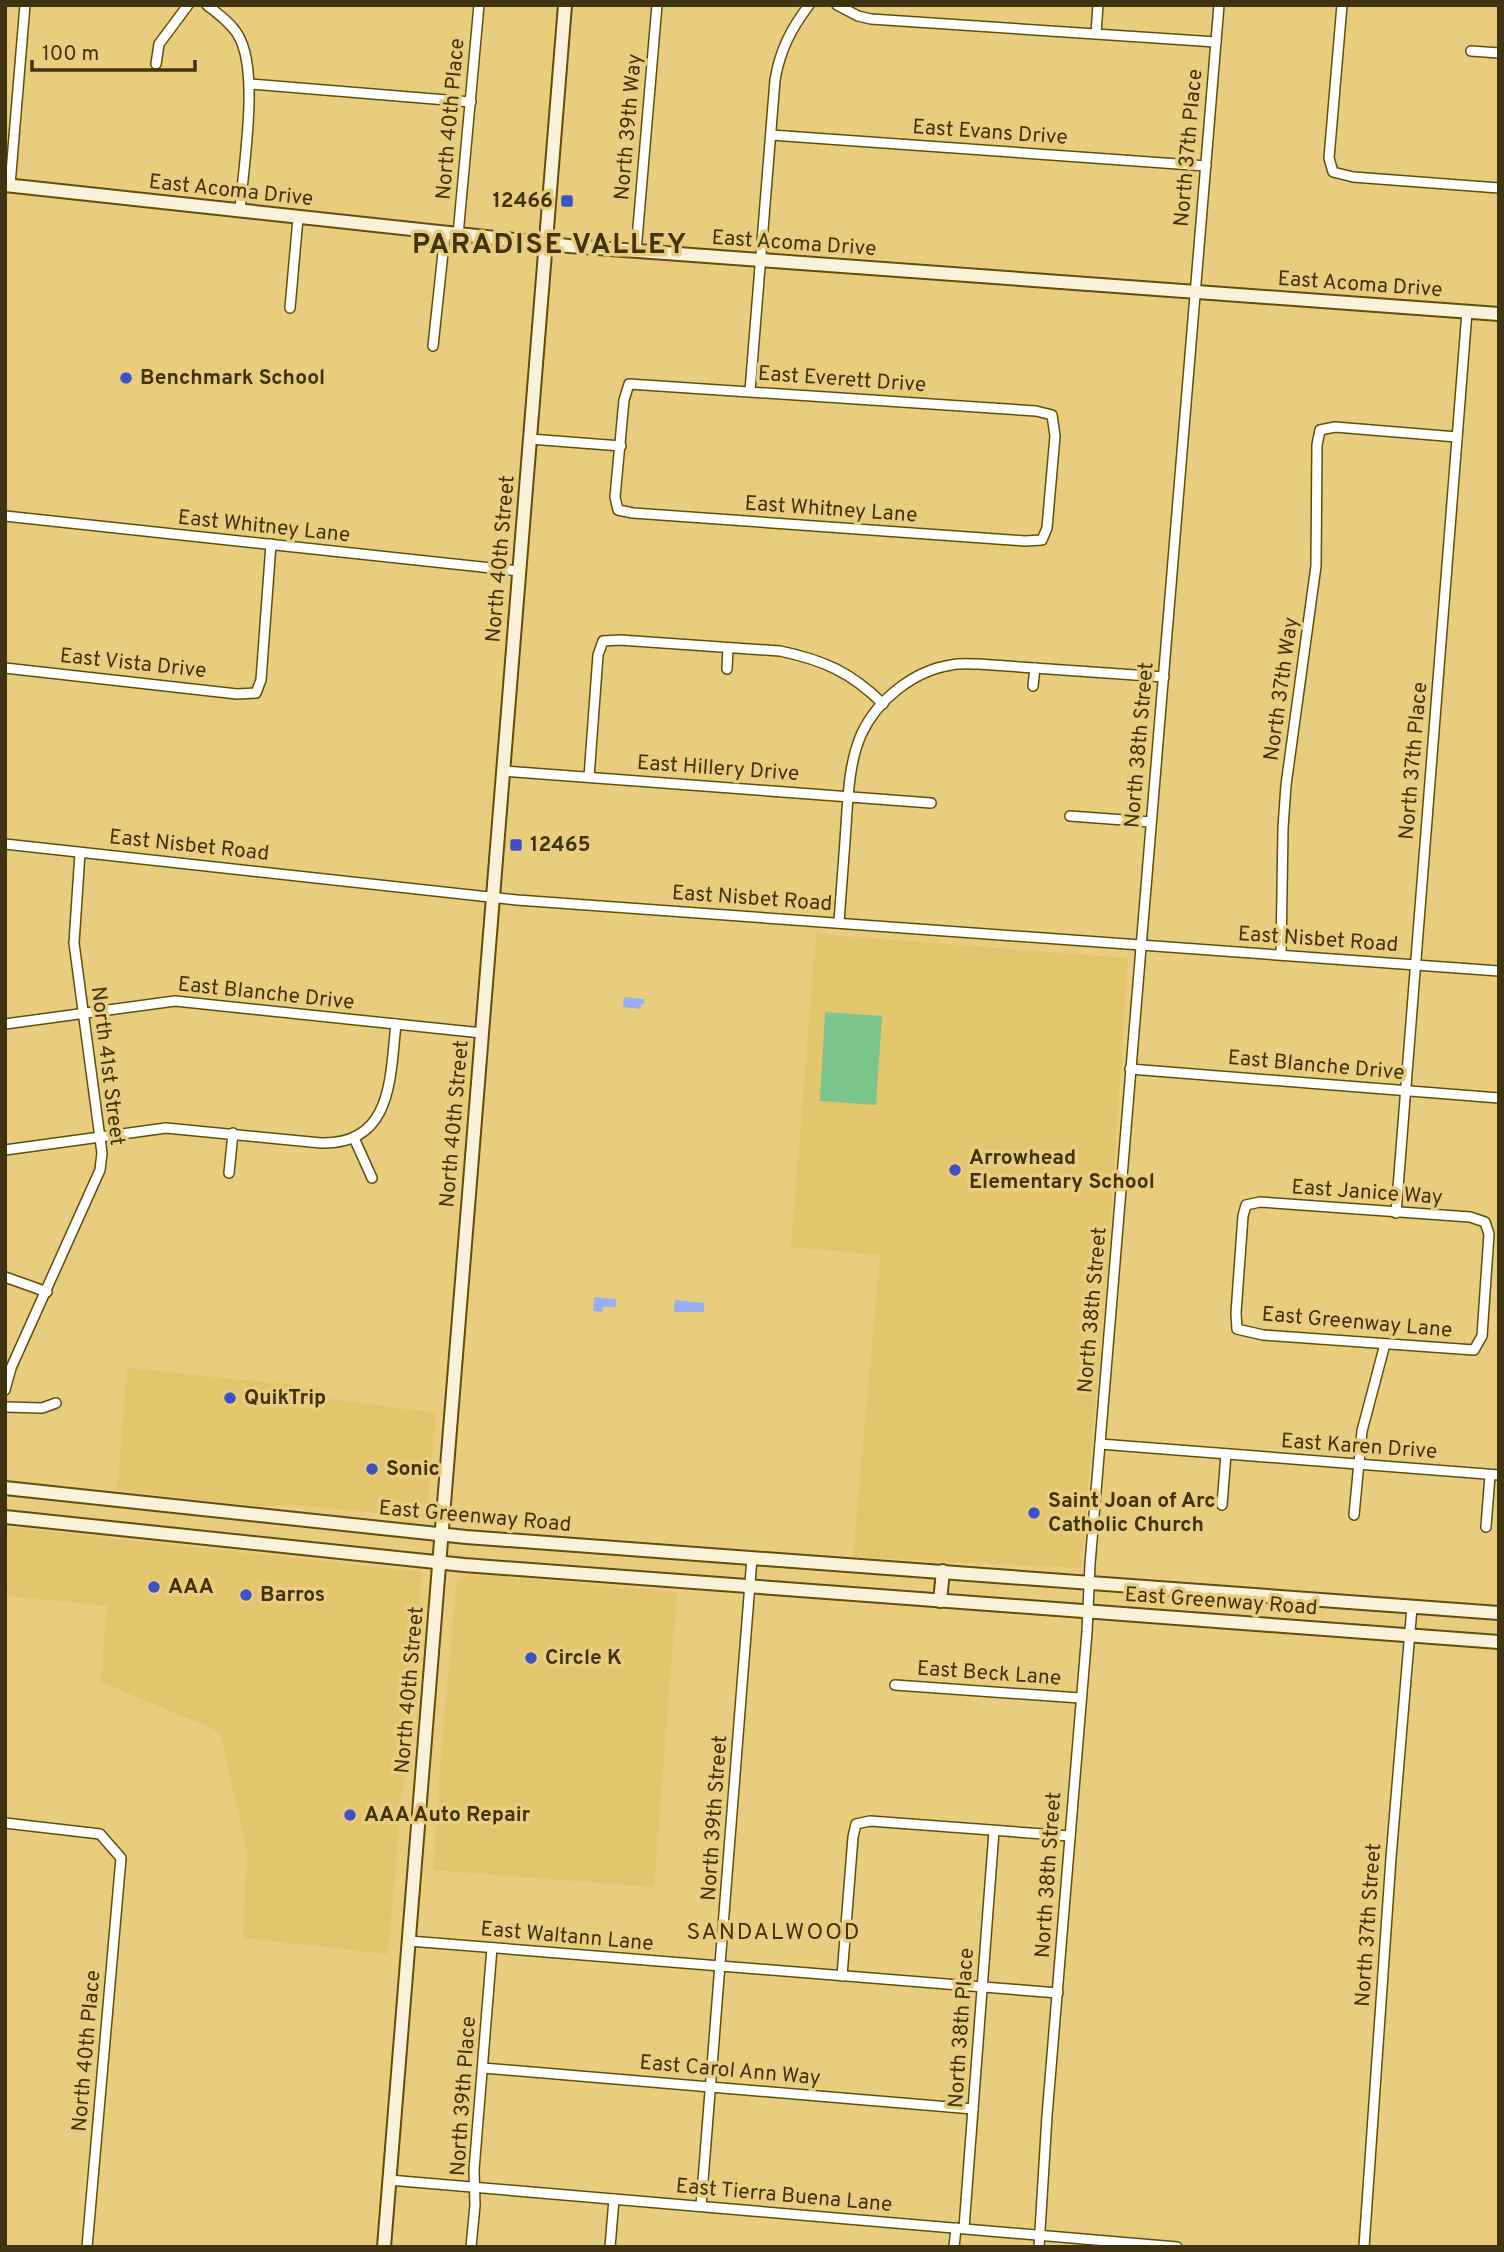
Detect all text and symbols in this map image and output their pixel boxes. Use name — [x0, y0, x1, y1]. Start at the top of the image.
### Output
scale bar — [32, 28, 194, 72]
street label: North 40th Place — [430, 37, 472, 201]
text: 100 m — [42, 41, 99, 68]
street label: North 39th Way — [609, 53, 649, 201]
street label: North 37th Place — [1169, 68, 1209, 228]
street label: East Evans Drive — [911, 114, 1069, 152]
street label: East Acoma Drive — [147, 169, 315, 213]
place label: 12466 — [492, 188, 553, 215]
marker: 12466 — [559, 193, 575, 209]
street label: East Acoma Drive — [711, 225, 877, 263]
district label: PARADISE VALLEY — [412, 228, 688, 264]
street label: East Acoma Drive — [1277, 266, 1443, 304]
street label: East Everett Drive — [757, 361, 927, 399]
place label: Benchmark School — [140, 365, 325, 392]
marker: Benchmark School — [118, 370, 134, 386]
street label: North 40th Street — [480, 474, 522, 644]
street label: East Whitney Lane — [744, 490, 918, 530]
street label: East Whitney Lane — [177, 505, 351, 549]
street label: North 37th Way — [1259, 615, 1305, 763]
street label: East Vista Drive — [58, 643, 208, 685]
street label: North 38th Street — [1119, 661, 1161, 829]
street label: North 37th Place — [1394, 681, 1434, 841]
street label: East Hillery Drive — [636, 750, 800, 788]
street label: East Nisbet Road — [108, 824, 270, 868]
place label: 12465 — [530, 832, 590, 859]
marker: 12465 — [508, 837, 524, 853]
street label: East Nisbet Road — [671, 880, 833, 918]
street label: East Nisbet Road — [1237, 921, 1399, 959]
street label: East Blanche Drive — [176, 971, 356, 1017]
street label: North 41st Street — [84, 985, 130, 1147]
street label: North 40th Street — [434, 1039, 476, 1209]
street label: East Blanche Drive — [1226, 1045, 1406, 1087]
place label: Arrowhead Elementary School — [969, 1145, 1155, 1196]
marker: Arrowhead Elementary School — [947, 1162, 963, 1178]
street label: East Janice Way — [1290, 1174, 1444, 1212]
street label: North 38th Street — [1072, 1226, 1114, 1394]
street label: East Greenway Lane — [1261, 1301, 1453, 1345]
place label: QuikTrip — [244, 1385, 326, 1412]
marker: QuikTrip — [222, 1390, 238, 1406]
street label: East Karen Drive — [1280, 1428, 1438, 1466]
place label: Sonic — [386, 1456, 440, 1483]
marker: Sonic — [364, 1461, 380, 1477]
place label: Saint Joan of Arc Catholic Church — [1048, 1488, 1216, 1539]
street label: East Greenway Road — [377, 1495, 573, 1539]
marker: Saint Joan of Arc Catholic Church — [1026, 1505, 1042, 1521]
place label: AAA — [168, 1574, 214, 1601]
marker: AAA — [146, 1579, 162, 1595]
place label: Barros — [260, 1582, 325, 1609]
street label: East Greenway Road — [1124, 1582, 1318, 1622]
marker: Barros — [238, 1587, 254, 1603]
street label: North 40th Street — [389, 1605, 431, 1775]
place label: Circle K — [545, 1645, 622, 1672]
marker: Circle K — [523, 1650, 539, 1666]
street label: East Beck Lane — [916, 1655, 1062, 1693]
street label: North 39th Street — [696, 1734, 734, 1902]
street label: North 38th Street — [1030, 1791, 1068, 1959]
place label: AAA Auto Repair — [364, 1802, 531, 1829]
marker: AAA Auto Repair — [342, 1807, 358, 1823]
street label: North 37th Street — [1350, 1842, 1388, 2008]
street label: East Waltann Lane — [479, 1916, 655, 1958]
district label: SANDALWOOD — [686, 1919, 862, 1948]
street label: North 38th Place — [943, 1947, 981, 2109]
street label: North 40th Place — [66, 1969, 108, 2133]
street label: North 39th Place — [445, 2015, 483, 2177]
street label: East Carol Ann Way — [638, 2050, 822, 2092]
street label: East Tierra Buena Lane — [674, 2173, 894, 2219]

